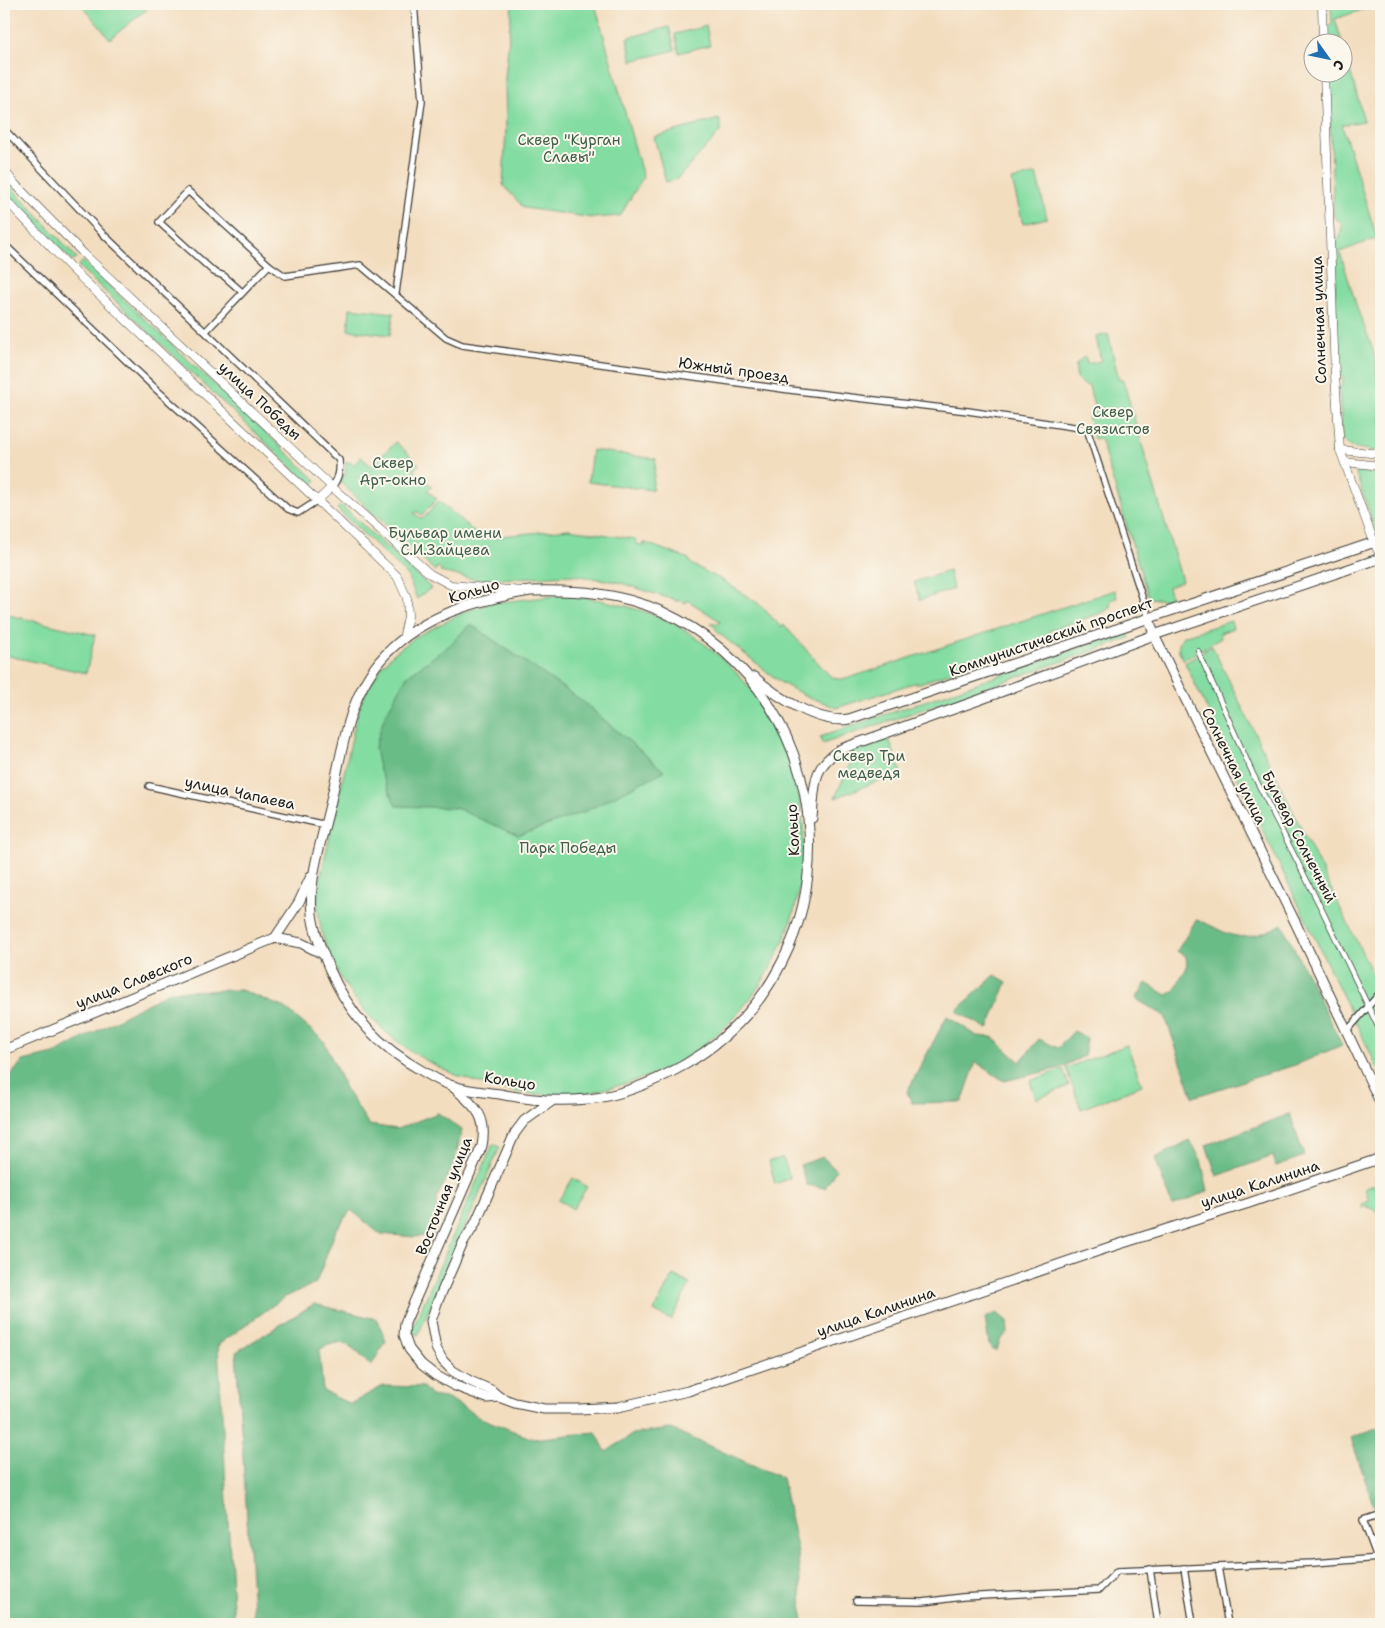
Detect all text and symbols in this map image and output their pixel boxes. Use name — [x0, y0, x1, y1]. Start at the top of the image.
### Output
north arrow — [1302, 32, 1352, 82]
text: С — [1329, 57, 1349, 74]
park label: Сквер "Курган Славы" — [517, 130, 621, 167]
street label: Солнечная улица — [1307, 255, 1331, 384]
street label: Южный проезд — [677, 352, 791, 388]
street label: улица Победы — [214, 357, 306, 445]
park label: Сквер Связистов — [1076, 402, 1150, 439]
park label: Сквер Арт-окно — [360, 453, 426, 490]
park label: Бульвар имени С.И.Зайцева — [388, 523, 502, 560]
street label: Кольцо — [446, 574, 502, 608]
street label: Коммунистический проспект — [946, 593, 1156, 681]
street label: Солнечная улица — [1197, 704, 1271, 828]
park label: Сквер Три медведя — [833, 746, 905, 783]
street label: Бульвар Солнечный — [1257, 767, 1341, 907]
street label: улица Чапаева — [183, 772, 298, 815]
street label: Кольцо — [782, 803, 804, 857]
park label: Парк Победы — [519, 838, 617, 858]
street label: улица Славского — [73, 948, 195, 1014]
street label: Кольцо — [483, 1067, 537, 1095]
street label: Восточная улица — [411, 1133, 477, 1258]
street label: улица Калинина — [1198, 1155, 1323, 1213]
street label: улица Калинина — [814, 1282, 938, 1342]

